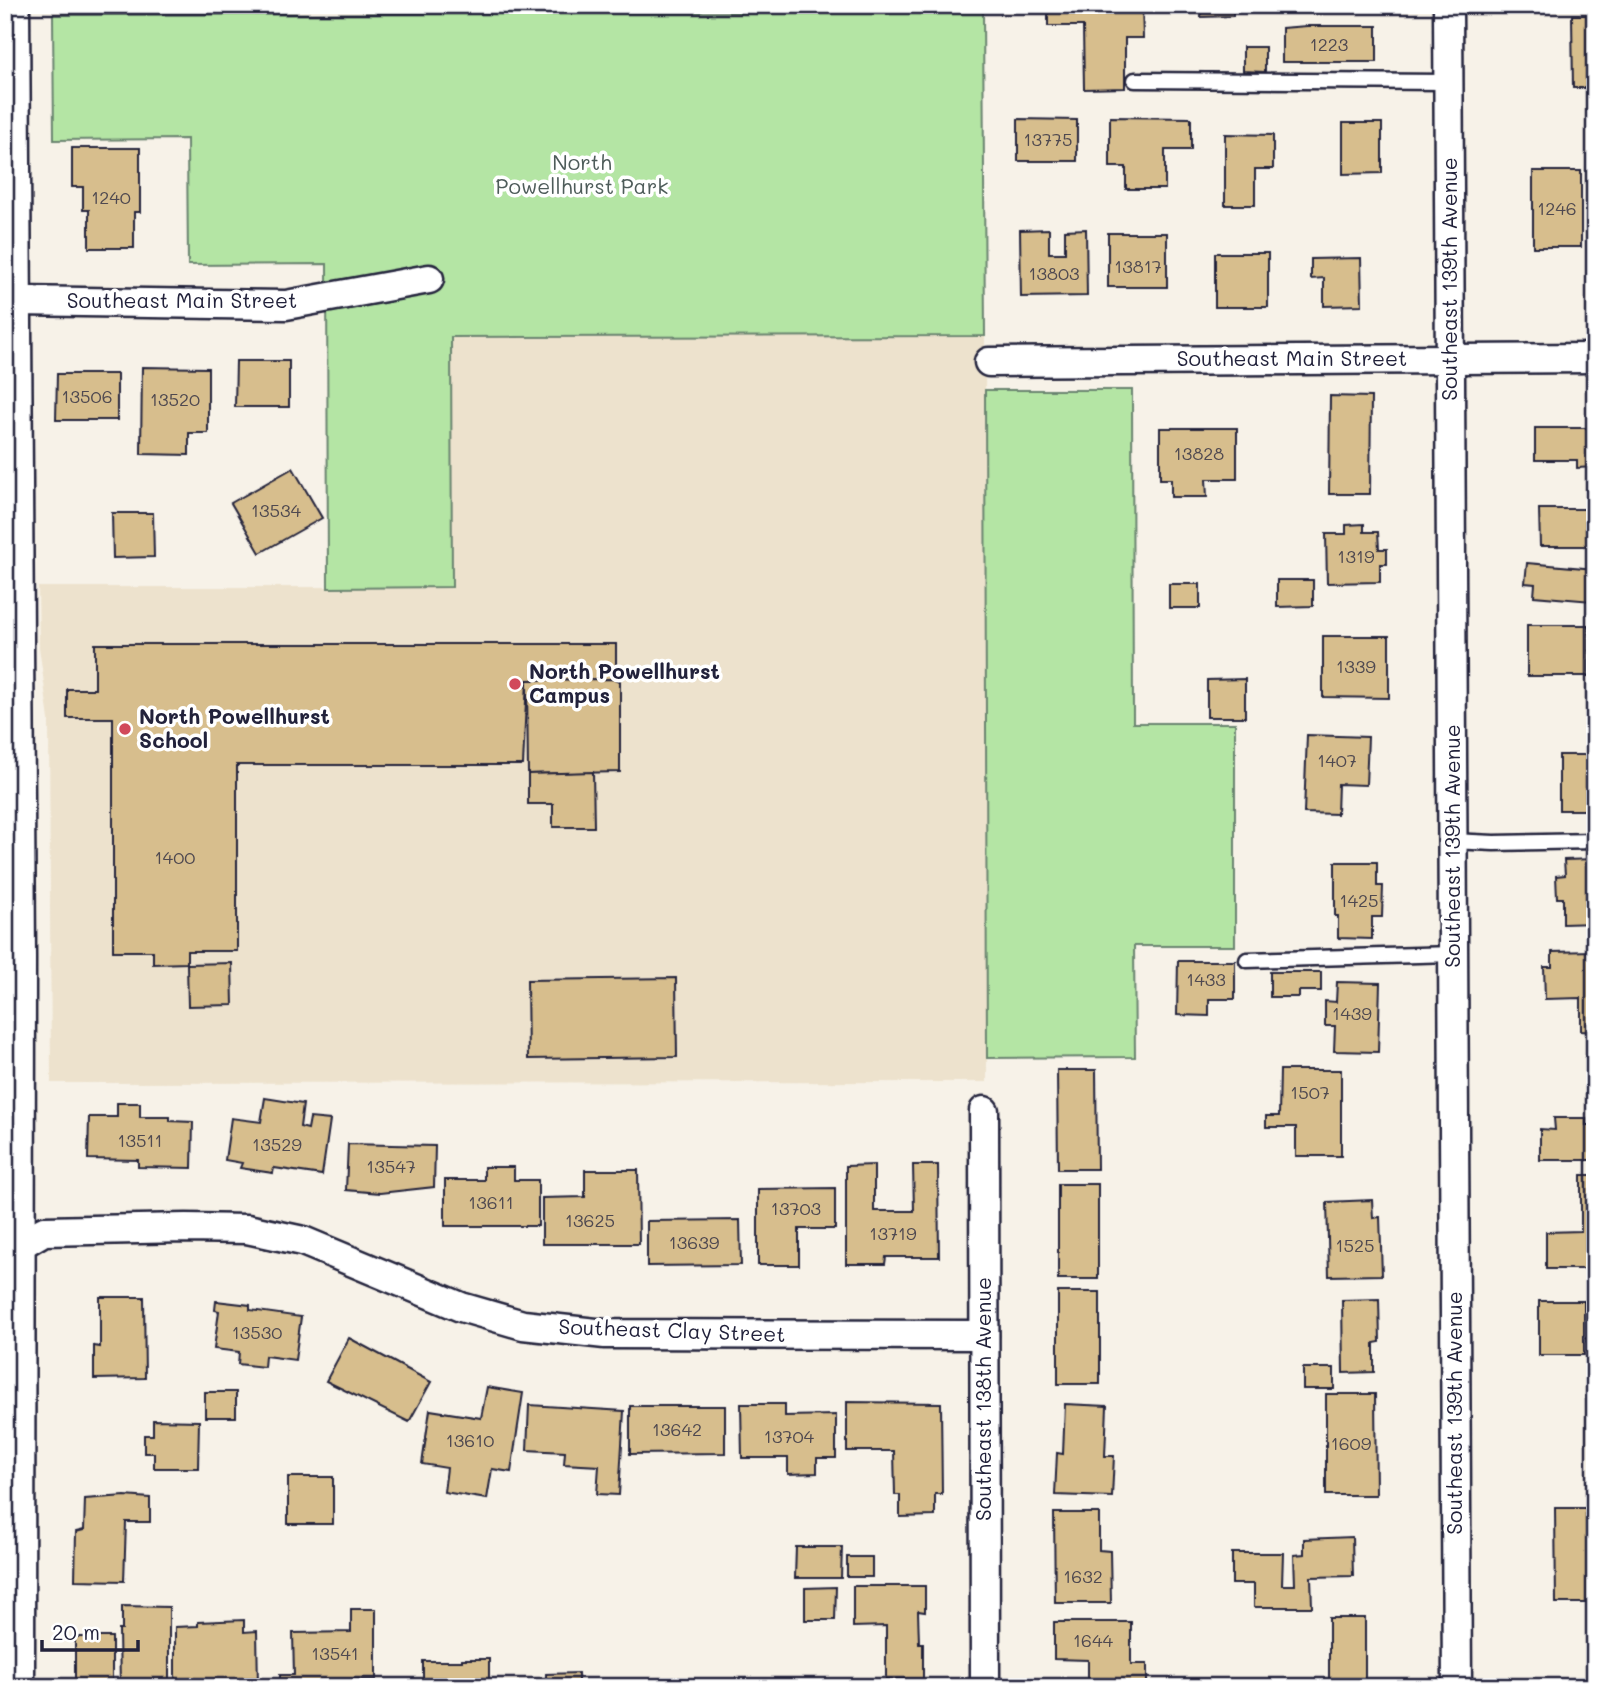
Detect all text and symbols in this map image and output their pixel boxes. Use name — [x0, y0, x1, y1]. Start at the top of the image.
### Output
house number: 1223 — [1310, 32, 1348, 56]
house number: 13775 — [1023, 127, 1073, 151]
park label: North Powellhurst Park — [496, 148, 668, 199]
street label: Southeast 139th Avenue — [1435, 157, 1462, 401]
house number: 1240 — [91, 185, 131, 209]
house number: 1246 — [1537, 196, 1577, 220]
house number: 13817 — [1114, 254, 1162, 278]
house number: 13803 — [1028, 261, 1080, 285]
street label: Southeast Main Street — [67, 286, 297, 313]
street label: Southeast Main Street — [1177, 344, 1407, 371]
house number: 13506 — [61, 384, 113, 408]
house number: 13520 — [150, 387, 200, 411]
house number: 13828 — [1174, 441, 1224, 465]
house number: 13534 — [251, 498, 302, 522]
house number: 1319 — [1337, 544, 1375, 568]
house number: 1339 — [1336, 654, 1376, 678]
place label: North Powellhurst Campus — [529, 657, 720, 708]
marker: North Powellhurst Campus — [507, 676, 523, 692]
place label: North Powellhurst School — [139, 702, 330, 753]
marker: North Powellhurst School — [117, 721, 133, 737]
street label: Southeast 139th Avenue — [1438, 724, 1465, 968]
house number: 1407 — [1317, 748, 1357, 772]
house number: 1400 — [155, 845, 195, 869]
house number: 1425 — [1339, 888, 1379, 912]
house number: 1433 — [1186, 967, 1226, 991]
house number: 1439 — [1332, 1001, 1372, 1025]
house number: 1507 — [1290, 1080, 1330, 1104]
house number: 13511 — [117, 1128, 163, 1152]
house number: 13529 — [252, 1132, 302, 1156]
house number: 13547 — [366, 1154, 416, 1178]
house number: 13611 — [468, 1190, 514, 1214]
house number: 13703 — [771, 1196, 821, 1220]
house number: 13625 — [565, 1208, 615, 1232]
house number: 13719 — [869, 1221, 917, 1245]
house number: 13639 — [669, 1230, 720, 1254]
house number: 1525 — [1335, 1233, 1375, 1257]
street label: Southeast 138th Avenue — [969, 1277, 996, 1521]
street label: Southeast 139th Avenue — [1440, 1291, 1467, 1535]
street label: Southeast Clay Street — [558, 1312, 786, 1347]
house number: 13530 — [232, 1320, 282, 1344]
house number: 13642 — [652, 1417, 702, 1441]
house number: 13704 — [764, 1424, 815, 1448]
house number: 13610 — [446, 1428, 494, 1452]
house number: 1609 — [1331, 1431, 1372, 1455]
house number: 1632 — [1063, 1564, 1103, 1588]
scale bar — [42, 1608, 138, 1652]
text: 20 m — [52, 1618, 100, 1645]
house number: 1644 — [1073, 1628, 1113, 1652]
house number: 13541 — [311, 1641, 359, 1665]

